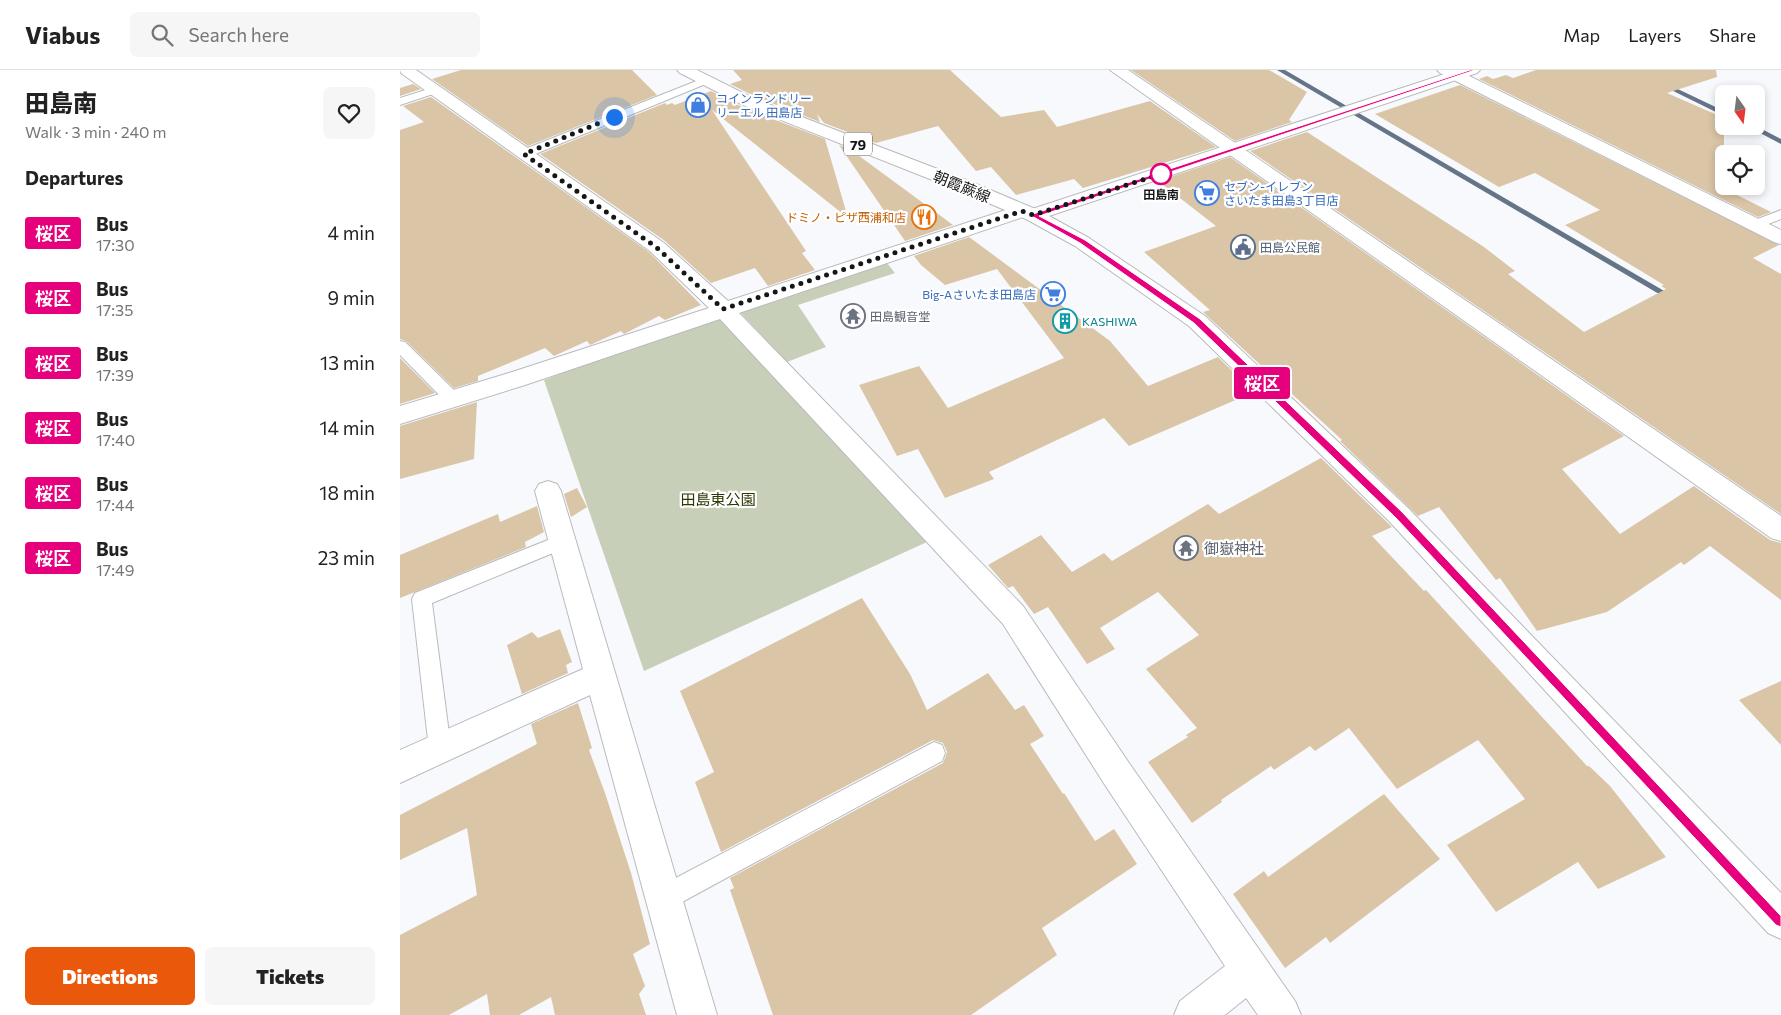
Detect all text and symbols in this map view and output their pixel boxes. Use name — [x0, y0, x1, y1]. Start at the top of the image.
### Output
search box — [130, 12, 480, 57]
text: Viabus — [25, 20, 100, 49]
icon: search — [148, 21, 176, 49]
text: Search here — [188, 23, 289, 46]
text: Map — [1563, 24, 1600, 46]
text: Layers — [1628, 24, 1681, 46]
text: Share — [1709, 24, 1756, 46]
north arrow — [1715, 85, 1765, 135]
map controls — [1715, 85, 1765, 195]
button: heart — [323, 87, 375, 139]
text: 田島南 — [25, 88, 97, 117]
place label: コインランドリー リーエル 田島店 — [716, 91, 812, 119]
shop icon: コインランドリー リーエル 田島店 — [685, 92, 711, 118]
your location — [602, 105, 627, 130]
text: Walk · 3 min · 240 m — [25, 122, 166, 141]
road number: 79 — [844, 132, 872, 156]
button: locate — [1715, 145, 1765, 195]
marker: 田島南 — [1150, 163, 1172, 185]
text: Departures — [25, 166, 123, 189]
street label: 朝霞蕨線 — [931, 166, 993, 206]
place label: セブン-イレブン さいたま田島3丁目店 — [1224, 179, 1339, 207]
supermarket icon: セブン-イレブン さいたま田島3丁目店 — [1194, 180, 1220, 206]
place label: 田島南 — [1143, 187, 1179, 201]
restaurant icon: ドミノ・ピザ西浦和店 — [911, 204, 937, 230]
place label: ドミノ・ピザ西浦和店 — [786, 210, 906, 224]
text: Bus — [96, 212, 128, 235]
text: 4 min — [328, 221, 375, 244]
text: 桜区 — [35, 222, 71, 244]
public building icon: 田島公民館 — [1230, 234, 1256, 260]
text: 17:30 — [96, 235, 135, 254]
place label: 田島公民館 — [1260, 240, 1320, 254]
text: Bus — [96, 277, 128, 300]
supermarket icon: Big-Aさいたま田島店 — [1040, 281, 1066, 307]
text: 9 min — [327, 286, 375, 309]
text: 桜区 — [35, 287, 71, 309]
place label: Big-Aさいたま田島店 — [922, 287, 1036, 301]
text: 17:35 — [96, 300, 133, 319]
temple icon: 田島観音堂 — [840, 303, 866, 329]
building icon: KASHIWA — [1052, 308, 1078, 334]
place label: 田島観音堂 — [870, 309, 930, 323]
place label: KASHIWA — [1082, 314, 1137, 328]
text: Bus — [96, 342, 128, 365]
text: 13 min — [320, 351, 375, 374]
text: 桜区 — [35, 352, 71, 374]
text: 17:39 — [96, 365, 134, 384]
line badge: 桜区 — [1240, 367, 1284, 399]
text: 桜区 — [1244, 372, 1280, 394]
text: Bus — [96, 407, 128, 430]
text: 14 min — [319, 416, 375, 439]
text: 桜区 — [35, 417, 71, 439]
text: 17:40 — [96, 430, 135, 449]
text: Bus — [96, 472, 128, 495]
text: 18 min — [319, 481, 375, 504]
text: 桜区 — [35, 482, 71, 504]
park label: 田島東公園 — [680, 490, 756, 508]
text: 17:44 — [96, 495, 134, 514]
temple icon: 御嶽神社 — [1173, 535, 1199, 561]
text: Bus — [96, 537, 128, 560]
place label: 御嶽神社 — [1204, 539, 1264, 557]
text: 23 min — [318, 546, 375, 569]
text: 桜区 — [35, 547, 71, 569]
text: 17:49 — [96, 560, 134, 579]
button: Directions — [25, 947, 195, 1005]
button: Tickets — [205, 947, 375, 1005]

